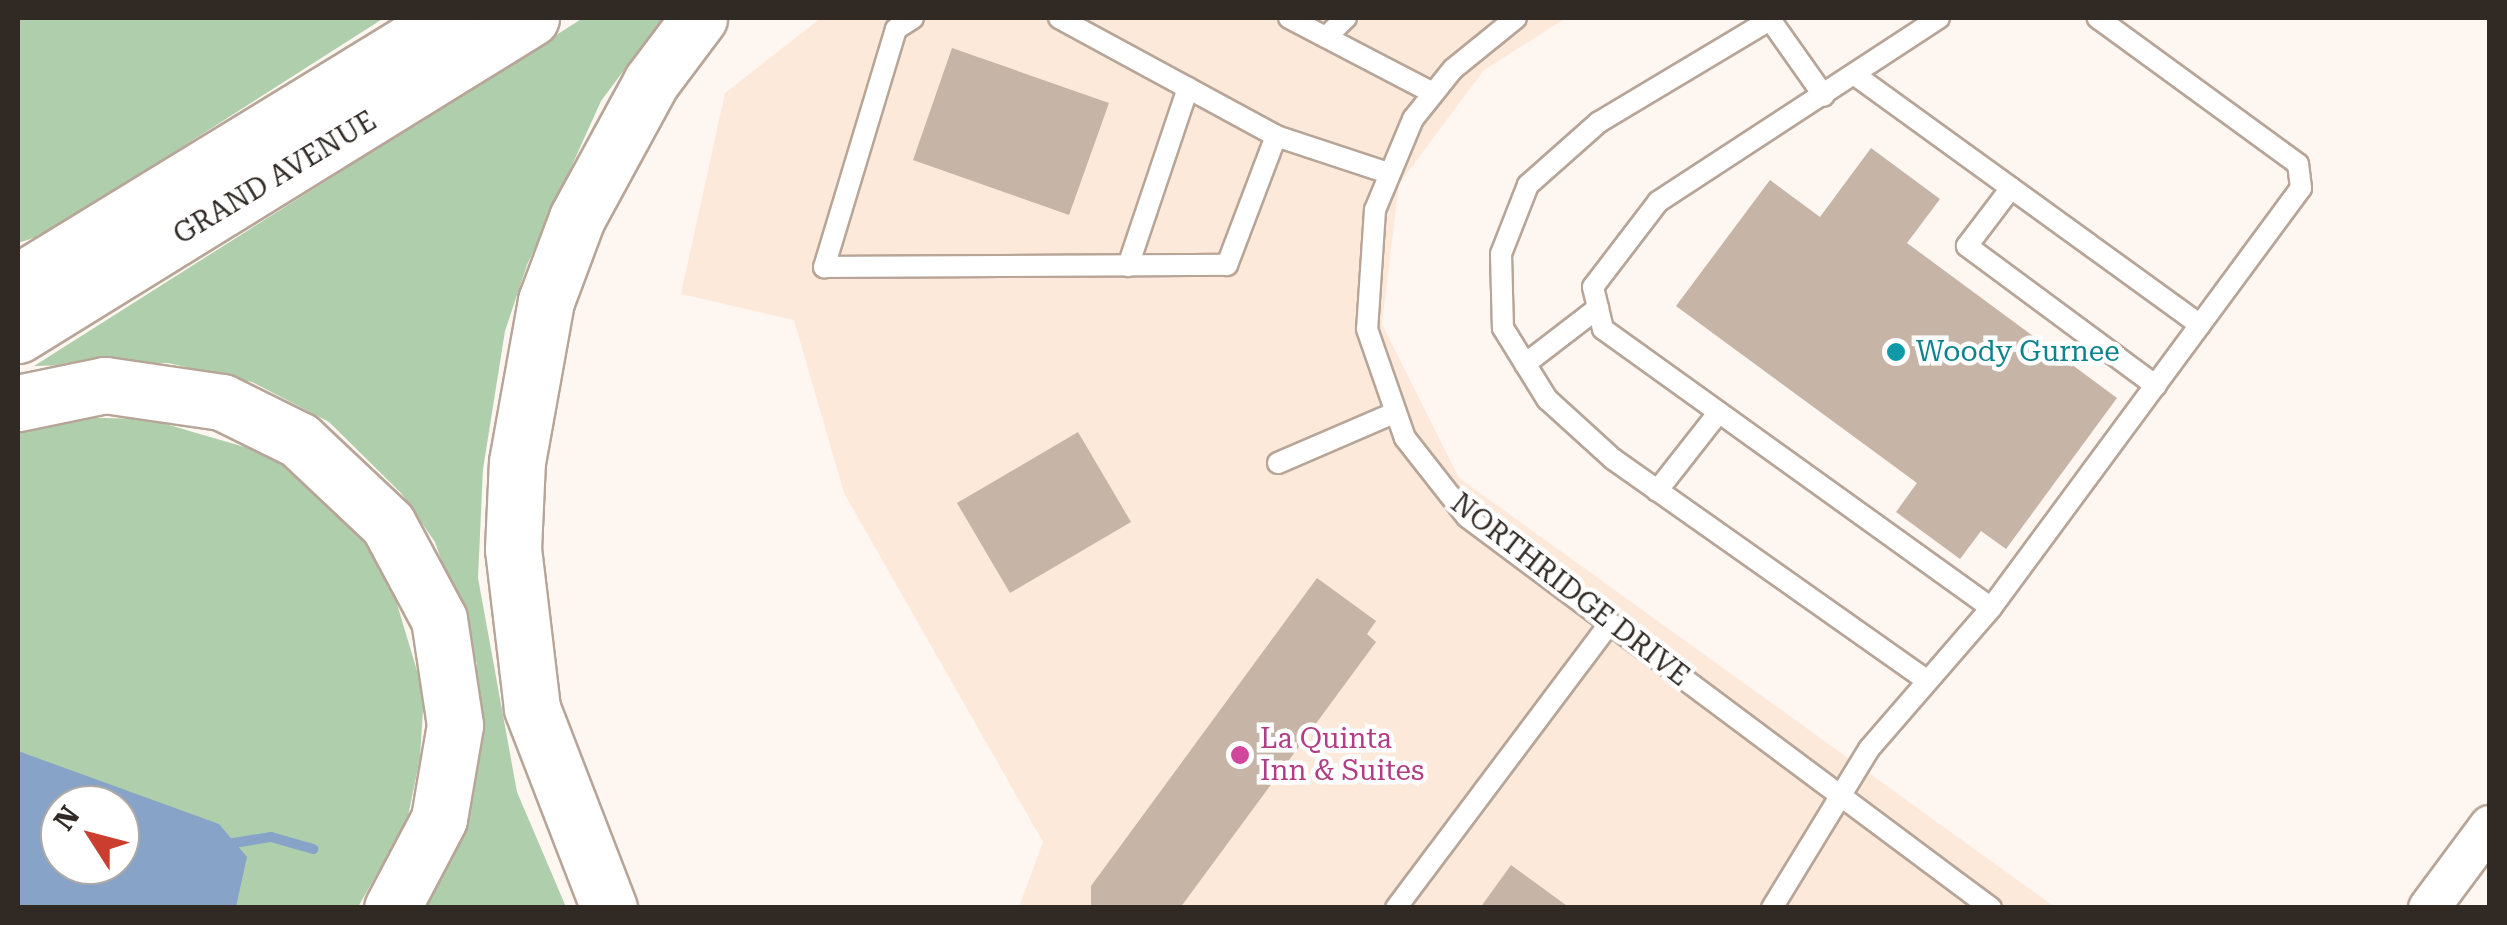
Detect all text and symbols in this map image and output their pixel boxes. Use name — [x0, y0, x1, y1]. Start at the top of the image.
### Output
street label: GRAND AVENUE — [168, 104, 382, 252]
place label: Woody Gurnee — [1916, 335, 2120, 369]
marker: Woody Gurnee — [1885, 341, 1907, 363]
street label: NORTHRIDGE DRIVE — [1444, 487, 1696, 693]
place label: La Quinta Inn & Suites — [1260, 722, 1424, 788]
marker: La Quinta Inn & Suites — [1229, 744, 1251, 766]
north arrow — [40, 785, 140, 885]
text: N — [47, 800, 87, 837]

